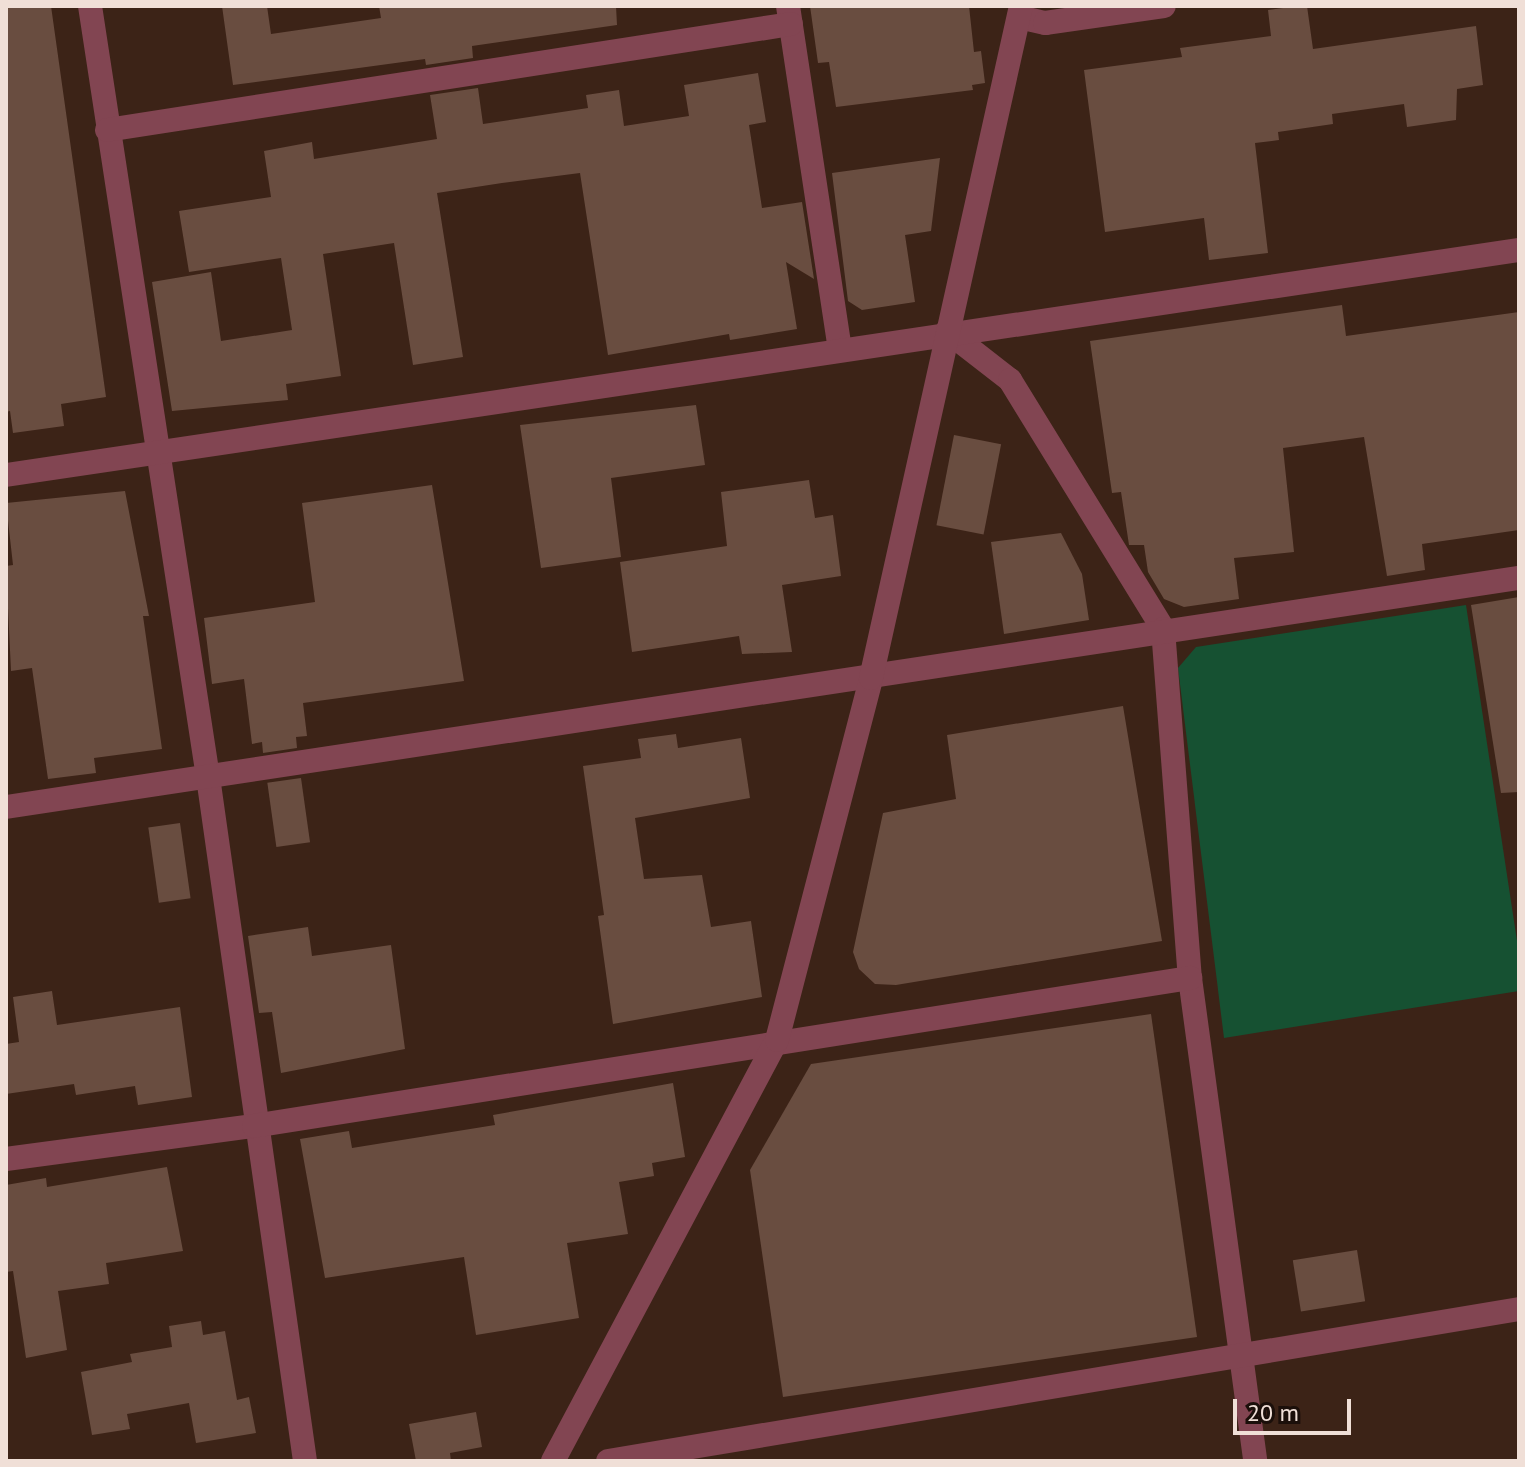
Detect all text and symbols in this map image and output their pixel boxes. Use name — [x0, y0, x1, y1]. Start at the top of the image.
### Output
scale bar — [1237, 1383, 1355, 1433]
text: 20 m — [1247, 1397, 1299, 1428]

